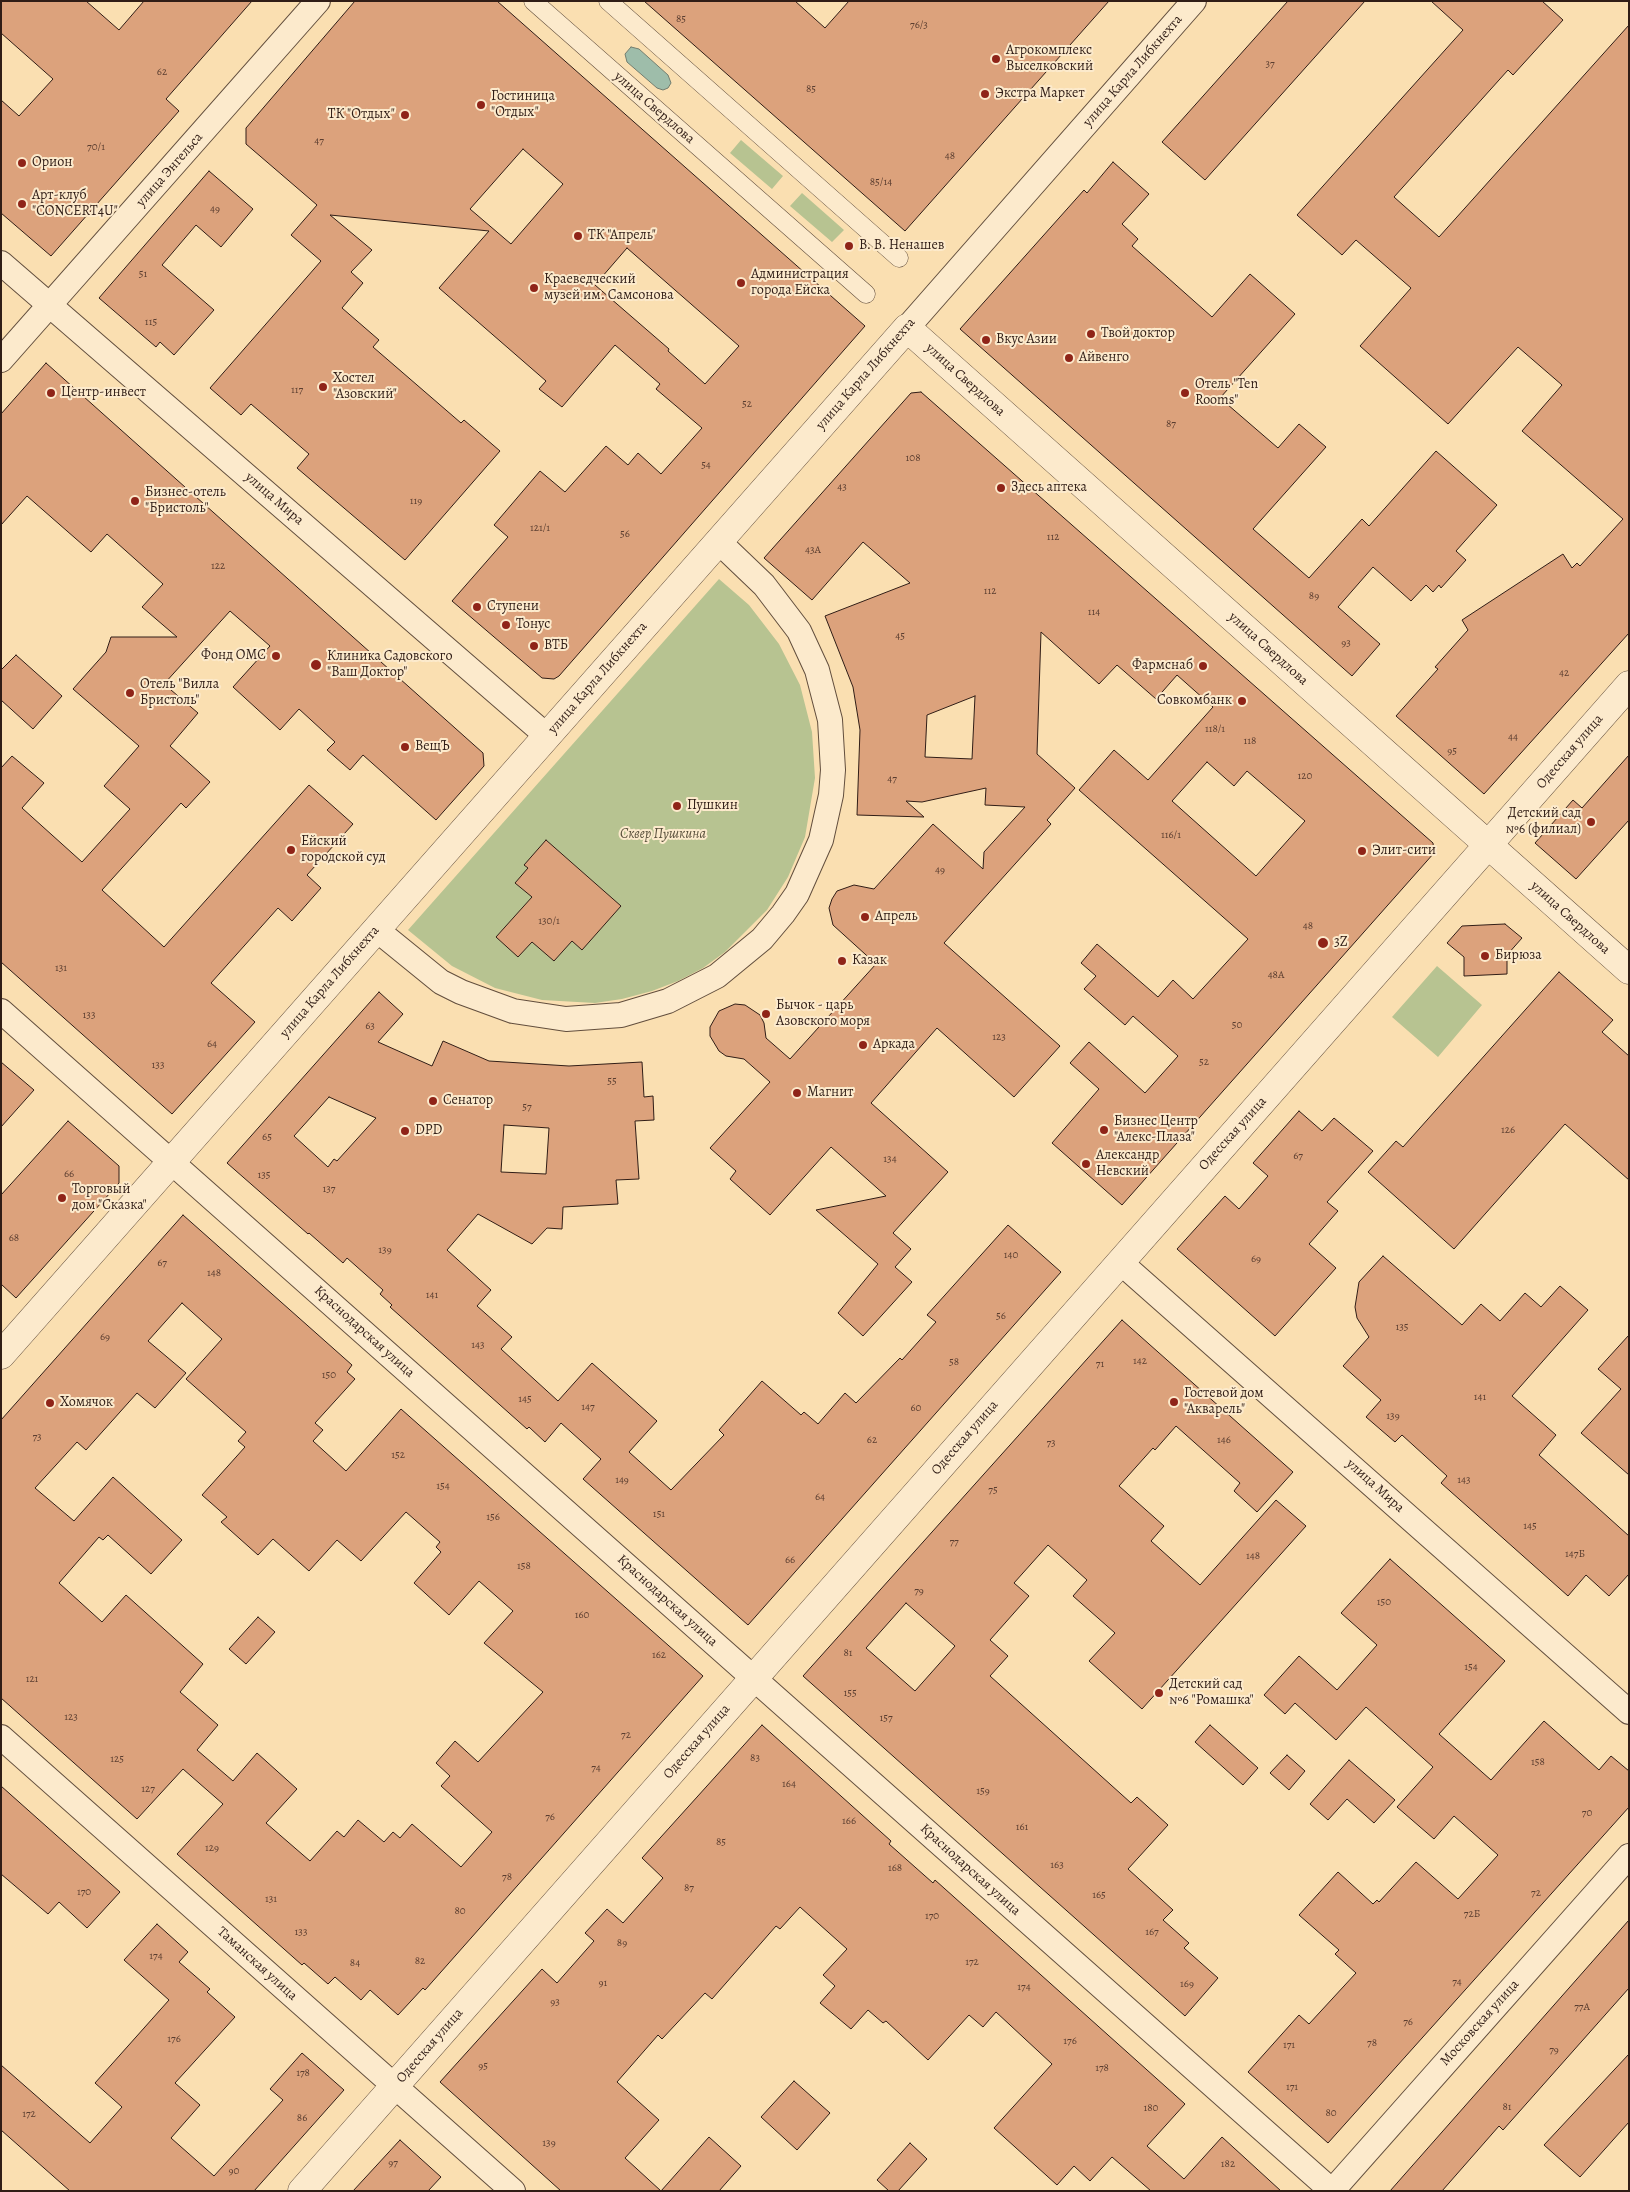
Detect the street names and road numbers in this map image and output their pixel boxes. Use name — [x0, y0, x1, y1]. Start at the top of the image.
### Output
street label: улица Карла Либкнехта — [1080, 12, 1186, 130]
street label: улица Свердлова — [610, 68, 698, 148]
street label: улица Энгельса — [133, 129, 207, 211]
street label: улица Карла Либкнехта — [813, 315, 919, 433]
street label: улица Свердлова — [922, 340, 1008, 420]
street label: улица Мира — [241, 469, 307, 529]
street label: улица Свердлова — [1225, 609, 1311, 689]
street label: улица Карла Либкнехта — [545, 619, 651, 737]
street label: Одесская улица — [1533, 711, 1607, 793]
street label: улица Свердлова — [1527, 878, 1613, 958]
street label: улица Карла Либкнехта — [277, 923, 383, 1041]
street label: Одесская улица — [1195, 1094, 1271, 1174]
street label: Краснодарская улица — [310, 1283, 418, 1381]
street label: Одесская улица — [928, 1397, 1002, 1479]
street label: улица Мира — [1343, 1456, 1407, 1516]
street label: Краснодарская улица — [613, 1552, 721, 1650]
street label: Одесская улица — [660, 1701, 734, 1783]
street label: Краснодарская улица — [916, 1821, 1024, 1919]
street label: Таманская улица — [213, 1924, 301, 2004]
street label: Московская улица — [1437, 1976, 1523, 2070]
street label: Одесская улица — [393, 2005, 467, 2087]

